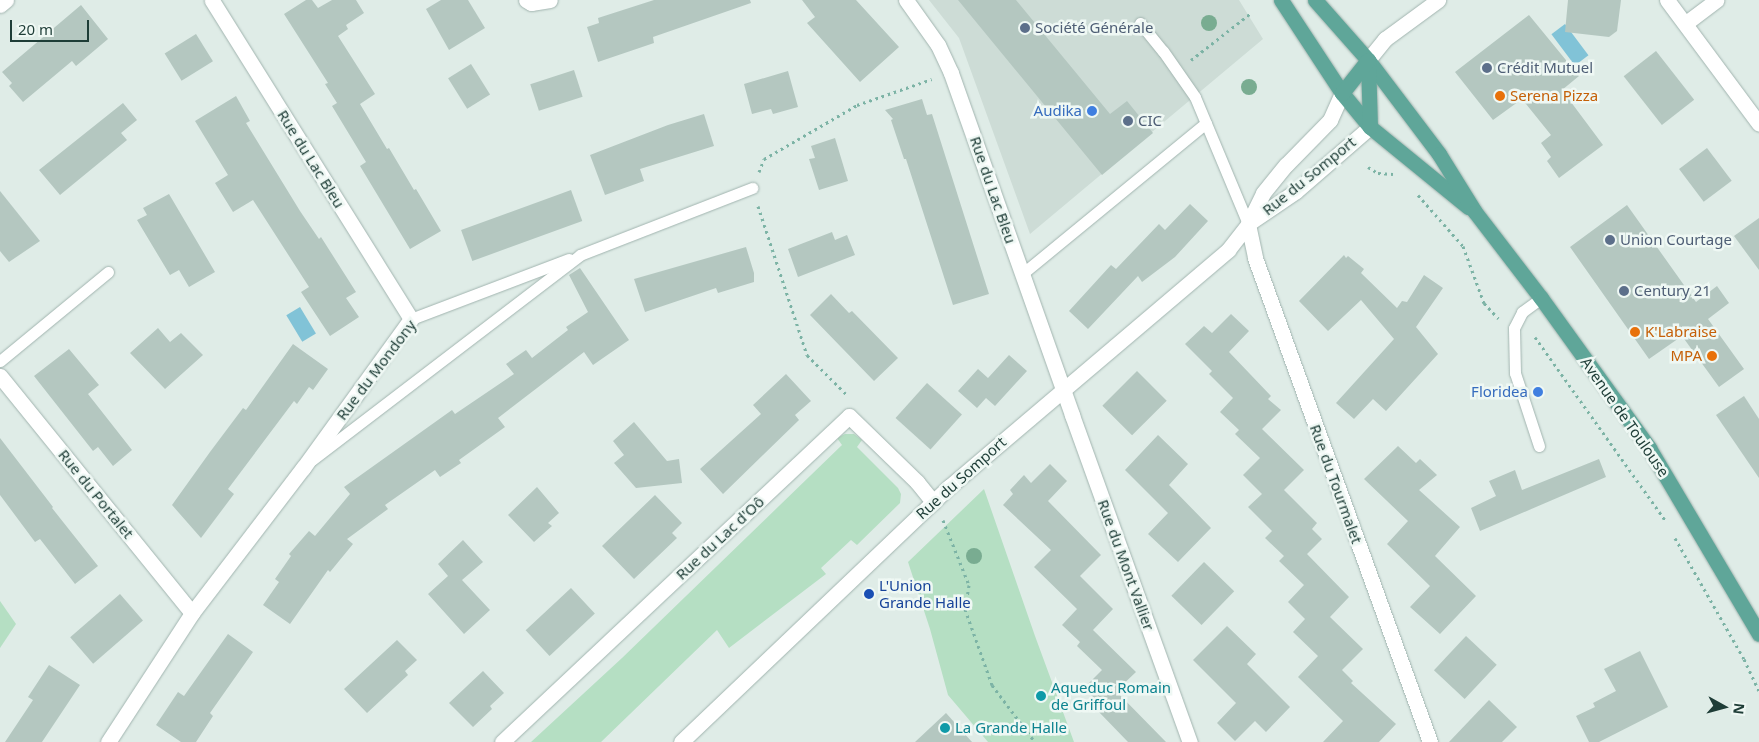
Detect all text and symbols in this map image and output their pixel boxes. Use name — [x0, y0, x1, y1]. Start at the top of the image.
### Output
scale bar — [12, 10, 91, 42]
text: 20 m — [18, 19, 53, 39]
place label: Société Générale — [1035, 19, 1153, 37]
marker: Société Générale — [1019, 22, 1031, 34]
place label: Crédit Mutuel — [1497, 59, 1593, 77]
marker: Crédit Mutuel — [1481, 62, 1493, 74]
place label: Serena Pizza — [1510, 87, 1598, 105]
marker: Serena Pizza — [1494, 90, 1506, 102]
place label: Audika — [1034, 102, 1082, 120]
marker: Audika — [1086, 105, 1098, 117]
street label: Rue du Lac Bleu — [274, 107, 348, 211]
place label: CIC — [1138, 112, 1162, 130]
marker: CIC — [1122, 115, 1134, 127]
street label: Rue du Somport — [1259, 133, 1359, 219]
street label: Rue du Lac Bleu — [966, 134, 1020, 246]
place label: Union Courtage — [1620, 231, 1732, 249]
marker: Union Courtage — [1604, 234, 1616, 246]
place label: Century 21 — [1634, 282, 1711, 300]
marker: Century 21 — [1618, 285, 1630, 297]
street label: Rue du Mondony — [333, 316, 419, 424]
place label: K'Labraise — [1645, 323, 1717, 341]
marker: K'Labraise — [1629, 326, 1641, 338]
place label: MPA — [1670, 347, 1702, 365]
marker: MPA — [1706, 350, 1718, 362]
street label: Avenue de Toulouse — [1577, 354, 1673, 480]
place label: Floridea — [1471, 383, 1528, 401]
marker: Floridea — [1532, 386, 1544, 398]
street label: Rue du Tourmalet — [1306, 422, 1366, 546]
street label: Rue du Somport — [912, 433, 1010, 523]
street label: Rue du Portalet — [55, 446, 137, 542]
street label: Rue du Lac d'Oô — [672, 493, 768, 583]
street label: Rue du Mont Vallier — [1094, 497, 1158, 633]
place label: L'Union Grande Halle — [879, 576, 971, 611]
marker: L'Union Grande Halle — [863, 588, 875, 600]
place label: Aqueduc Romain de Griffoul — [1051, 678, 1171, 713]
north arrow — [1699, 682, 1749, 732]
marker: Aqueduc Romain de Griffoul — [1035, 690, 1047, 702]
text: N — [1729, 702, 1750, 716]
place label: La Grande Halle — [955, 719, 1067, 737]
marker: La Grande Halle — [939, 722, 951, 734]

